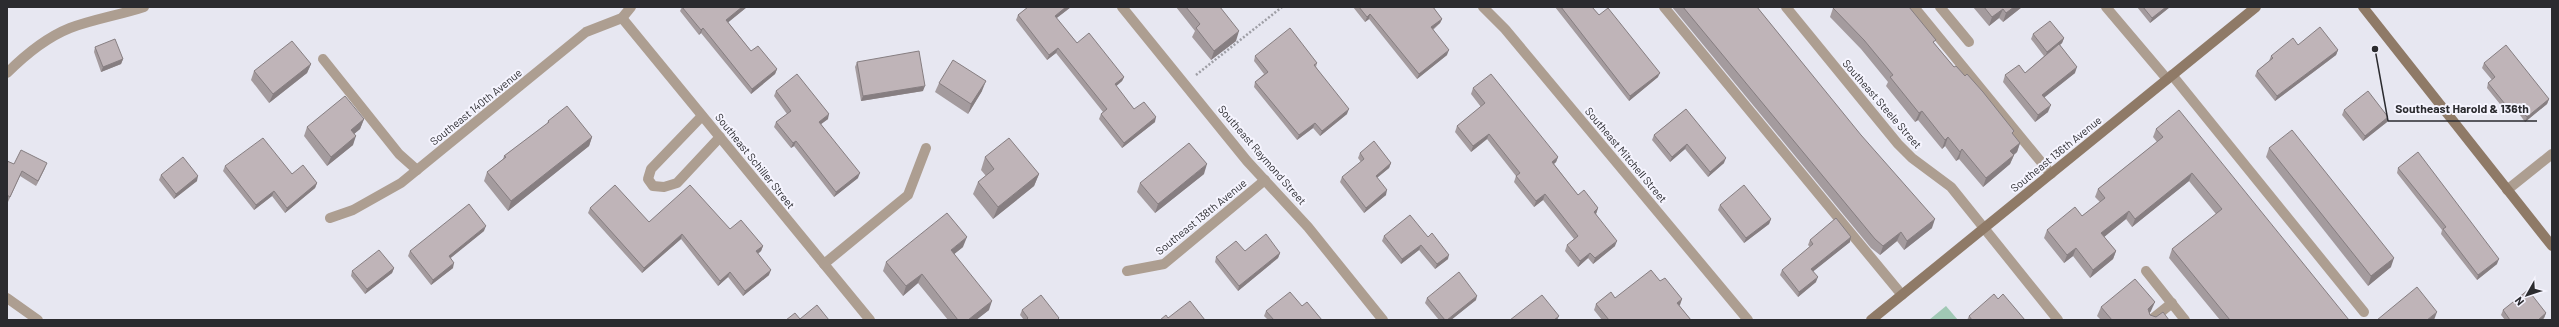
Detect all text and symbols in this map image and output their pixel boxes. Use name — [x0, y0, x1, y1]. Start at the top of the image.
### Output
street label: Southeast Steele Street — [1840, 57, 1925, 151]
street label: Southeast 140th Avenue — [427, 66, 524, 148]
callout: Southeast Harold & 136th — [2388, 97, 2537, 121]
text: Southeast Harold & 136th — [2395, 101, 2529, 115]
street label: Southeast Raymond Street — [1216, 102, 1309, 207]
street label: Southeast Mitchell Street — [1583, 104, 1670, 205]
street label: Southeast Schiller Street — [713, 110, 798, 211]
street label: Southeast 136th Avenue — [2008, 113, 2104, 194]
street label: Southeast 138th Avenue — [1153, 176, 1249, 257]
north arrow — [2507, 275, 2547, 315]
text: N — [2511, 295, 2526, 309]

